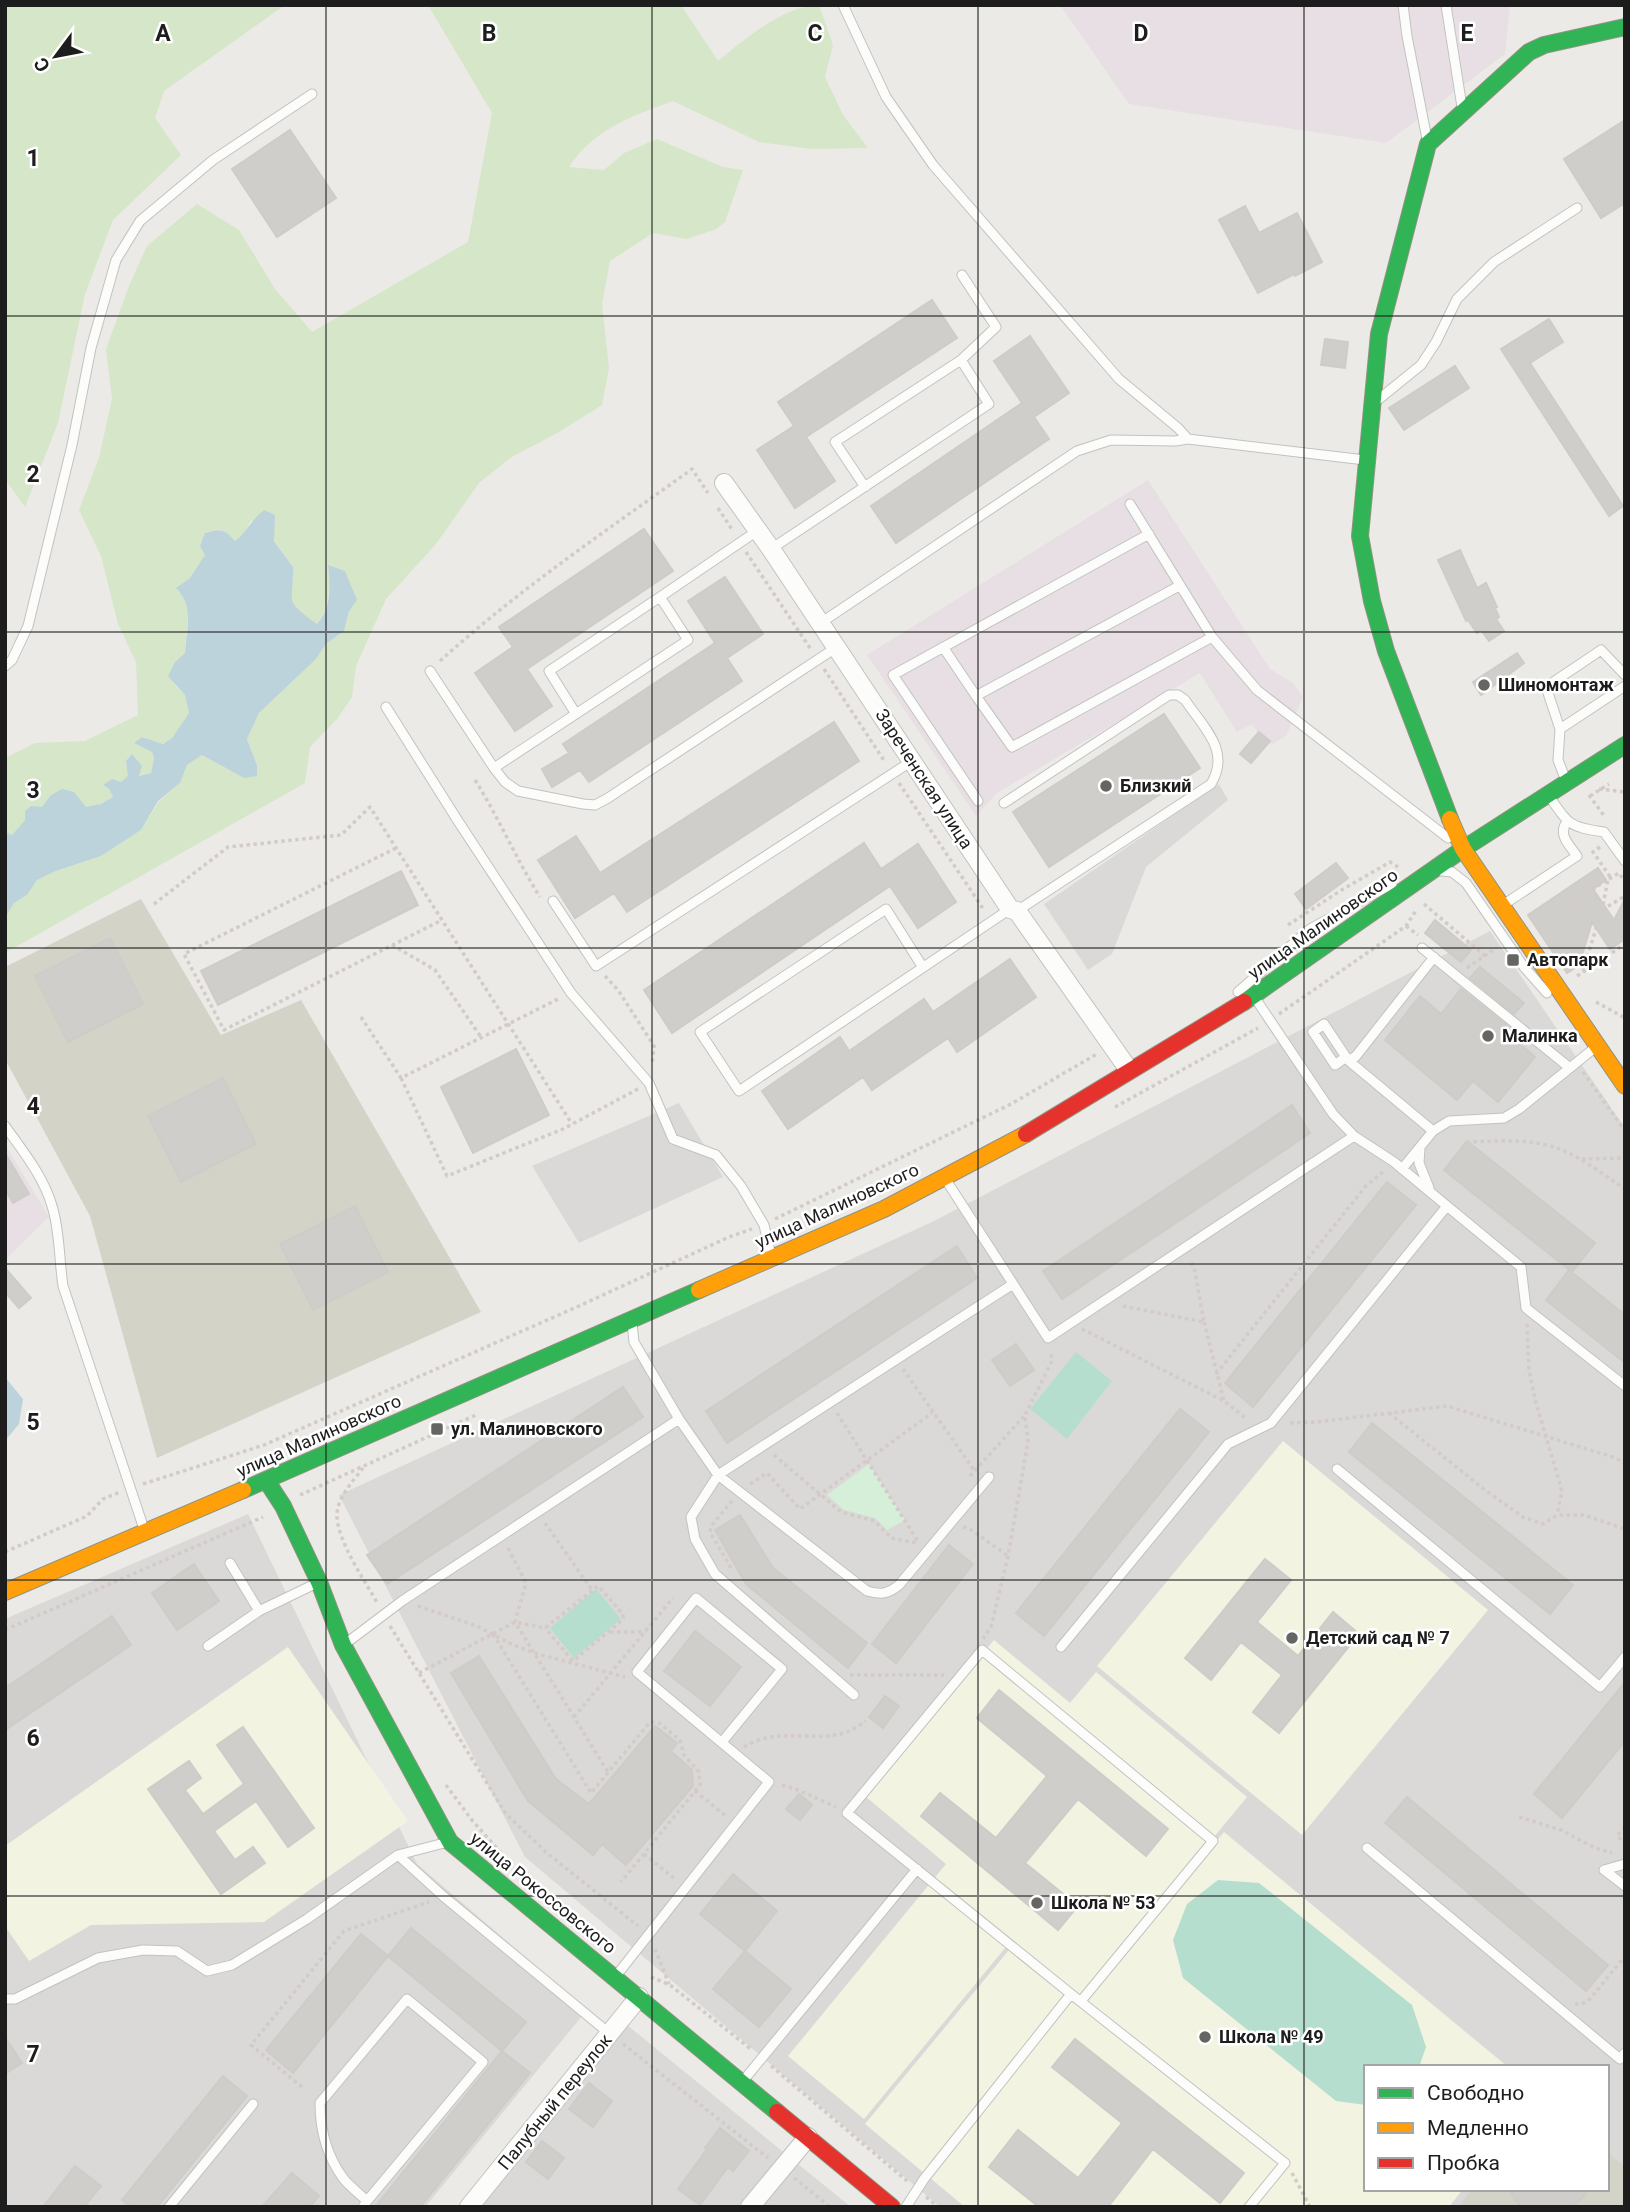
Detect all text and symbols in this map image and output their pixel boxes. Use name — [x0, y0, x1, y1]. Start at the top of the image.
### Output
text: A — [155, 20, 171, 47]
text: B — [482, 20, 496, 47]
text: C — [807, 20, 823, 47]
text: D — [1134, 20, 1148, 47]
text: E — [1461, 20, 1474, 47]
north arrow — [21, 21, 91, 91]
text: С — [29, 53, 55, 76]
text: 1 — [26, 145, 40, 172]
text: 2 — [26, 461, 40, 488]
place label: Шиномонтаж — [1498, 674, 1614, 695]
marker: Шиномонтаж — [1476, 677, 1492, 693]
street label: Зареченская улица — [871, 705, 977, 853]
place label: Близкий — [1120, 775, 1191, 796]
text: 3 — [26, 777, 40, 804]
marker: Близкий — [1098, 778, 1114, 794]
street label: улица Малиновского — [1244, 864, 1402, 983]
place label: Автопарк — [1527, 949, 1609, 970]
marker: Автопарк — [1505, 952, 1521, 968]
place label: Малинка — [1502, 1025, 1578, 1046]
marker: Малинка — [1480, 1028, 1496, 1044]
text: 4 — [26, 1093, 40, 1120]
street label: улица Малиновского — [752, 1158, 922, 1253]
street label: улица Малиновского — [233, 1390, 404, 1481]
text: 5 — [26, 1409, 40, 1436]
place label: ул. Малиновского — [451, 1418, 603, 1439]
marker: ул. Малиновского — [429, 1421, 445, 1437]
place label: Детский сад № 7 — [1306, 1627, 1450, 1648]
marker: Детский сад № 7 — [1284, 1630, 1300, 1646]
text: 6 — [26, 1725, 40, 1752]
street label: улица Рокоссовского — [466, 1827, 620, 1958]
place label: Школа № 53 — [1051, 1892, 1156, 1913]
marker: Школа № 53 — [1029, 1895, 1045, 1911]
place label: Школа № 49 — [1219, 2026, 1324, 2047]
street label: Палубный переулок — [493, 2029, 616, 2174]
marker: Школа № 49 — [1197, 2029, 1213, 2045]
text: 7 — [26, 2041, 40, 2068]
legend — [1364, 2065, 1609, 2191]
text: Свободно — [1427, 2081, 1524, 2105]
text: Медленно — [1427, 2116, 1529, 2140]
text: Пробка — [1427, 2151, 1500, 2175]

